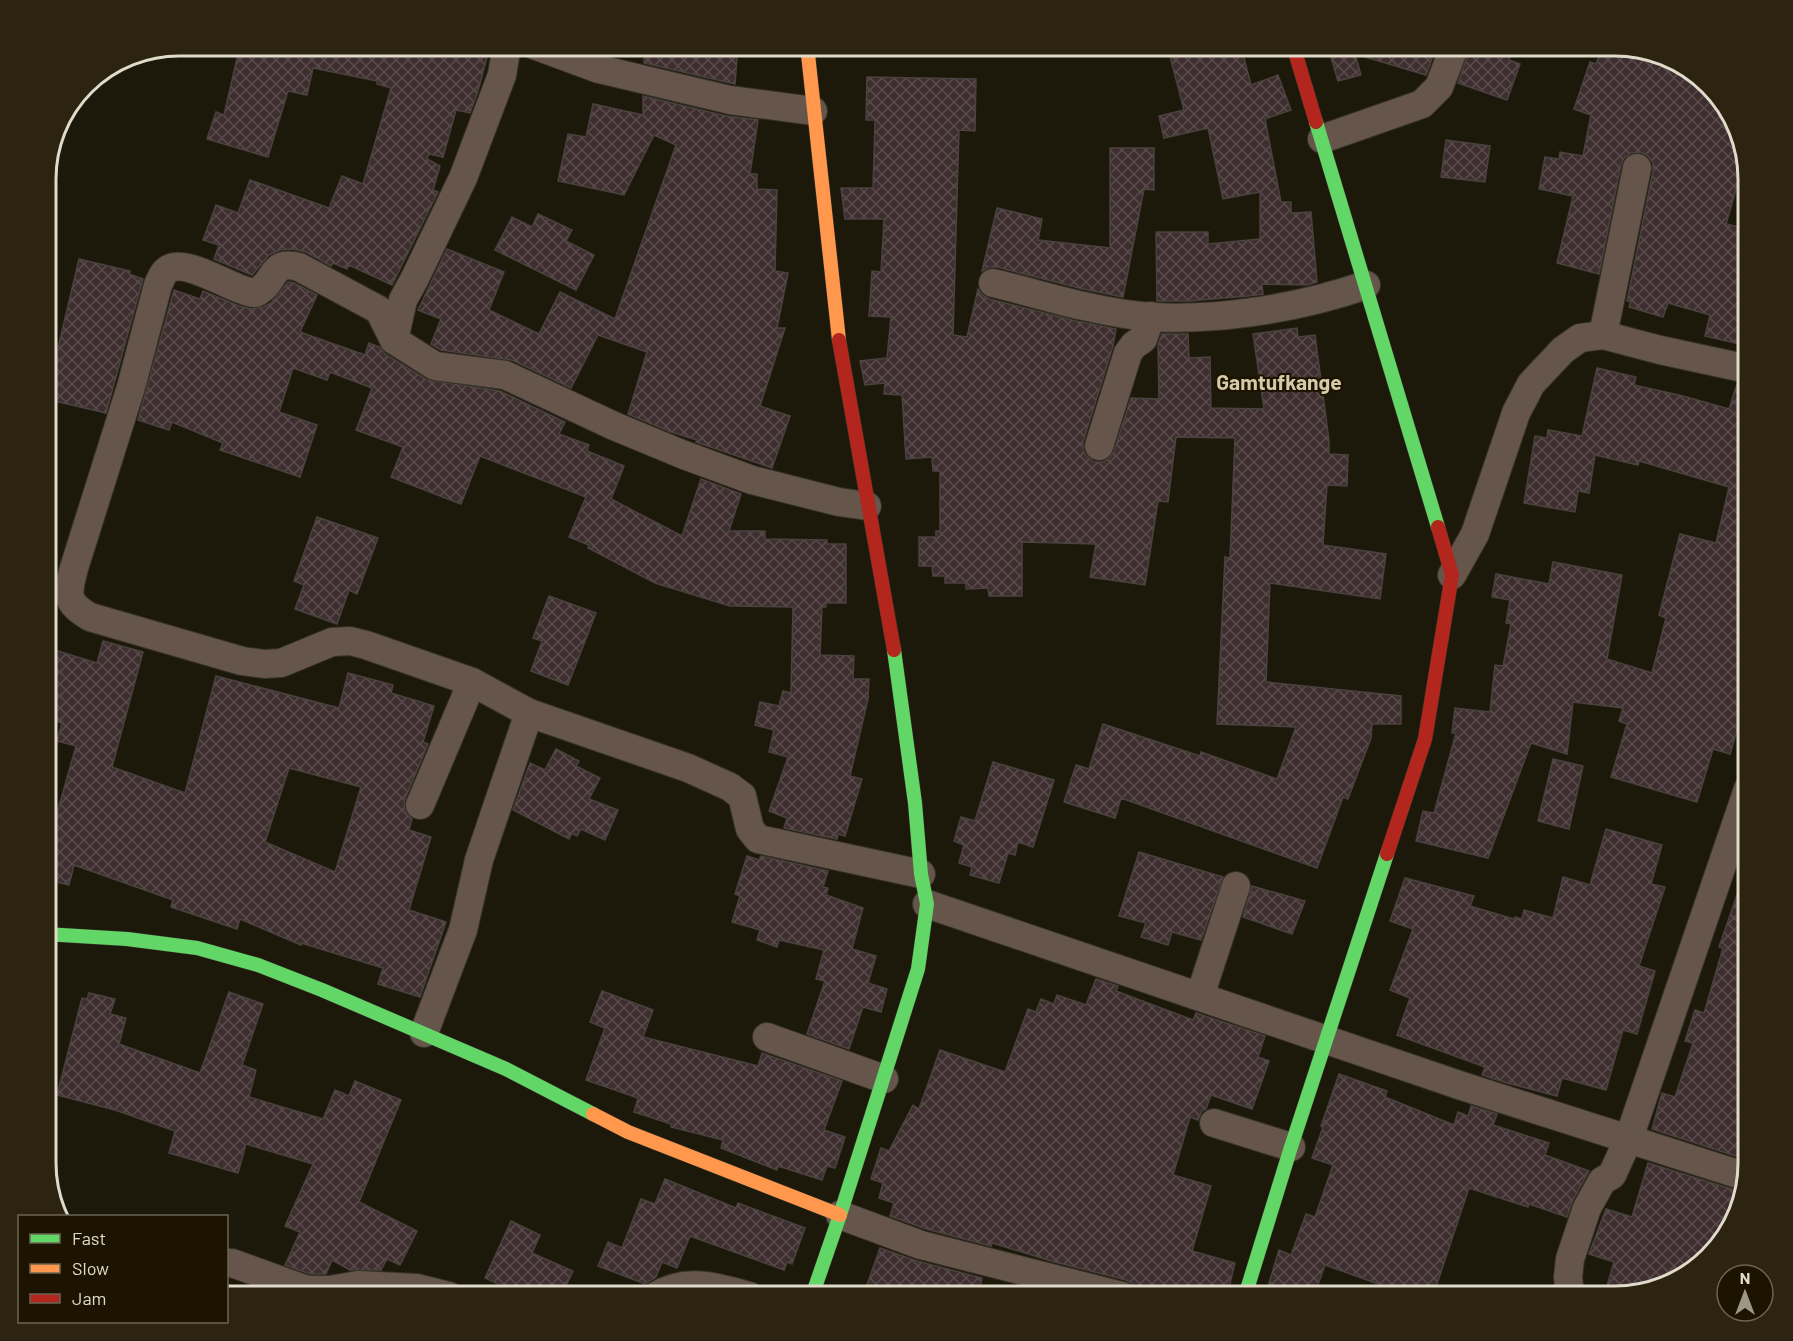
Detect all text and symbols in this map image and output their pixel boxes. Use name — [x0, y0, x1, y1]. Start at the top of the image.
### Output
district label: Gamtufkange — [1216, 369, 1342, 394]
legend — [18, 1215, 228, 1323]
text: Fast — [72, 1227, 106, 1249]
text: Slow — [72, 1257, 109, 1279]
north arrow — [1715, 1263, 1775, 1323]
text: N — [1740, 1268, 1750, 1287]
text: Jam — [72, 1287, 106, 1309]

